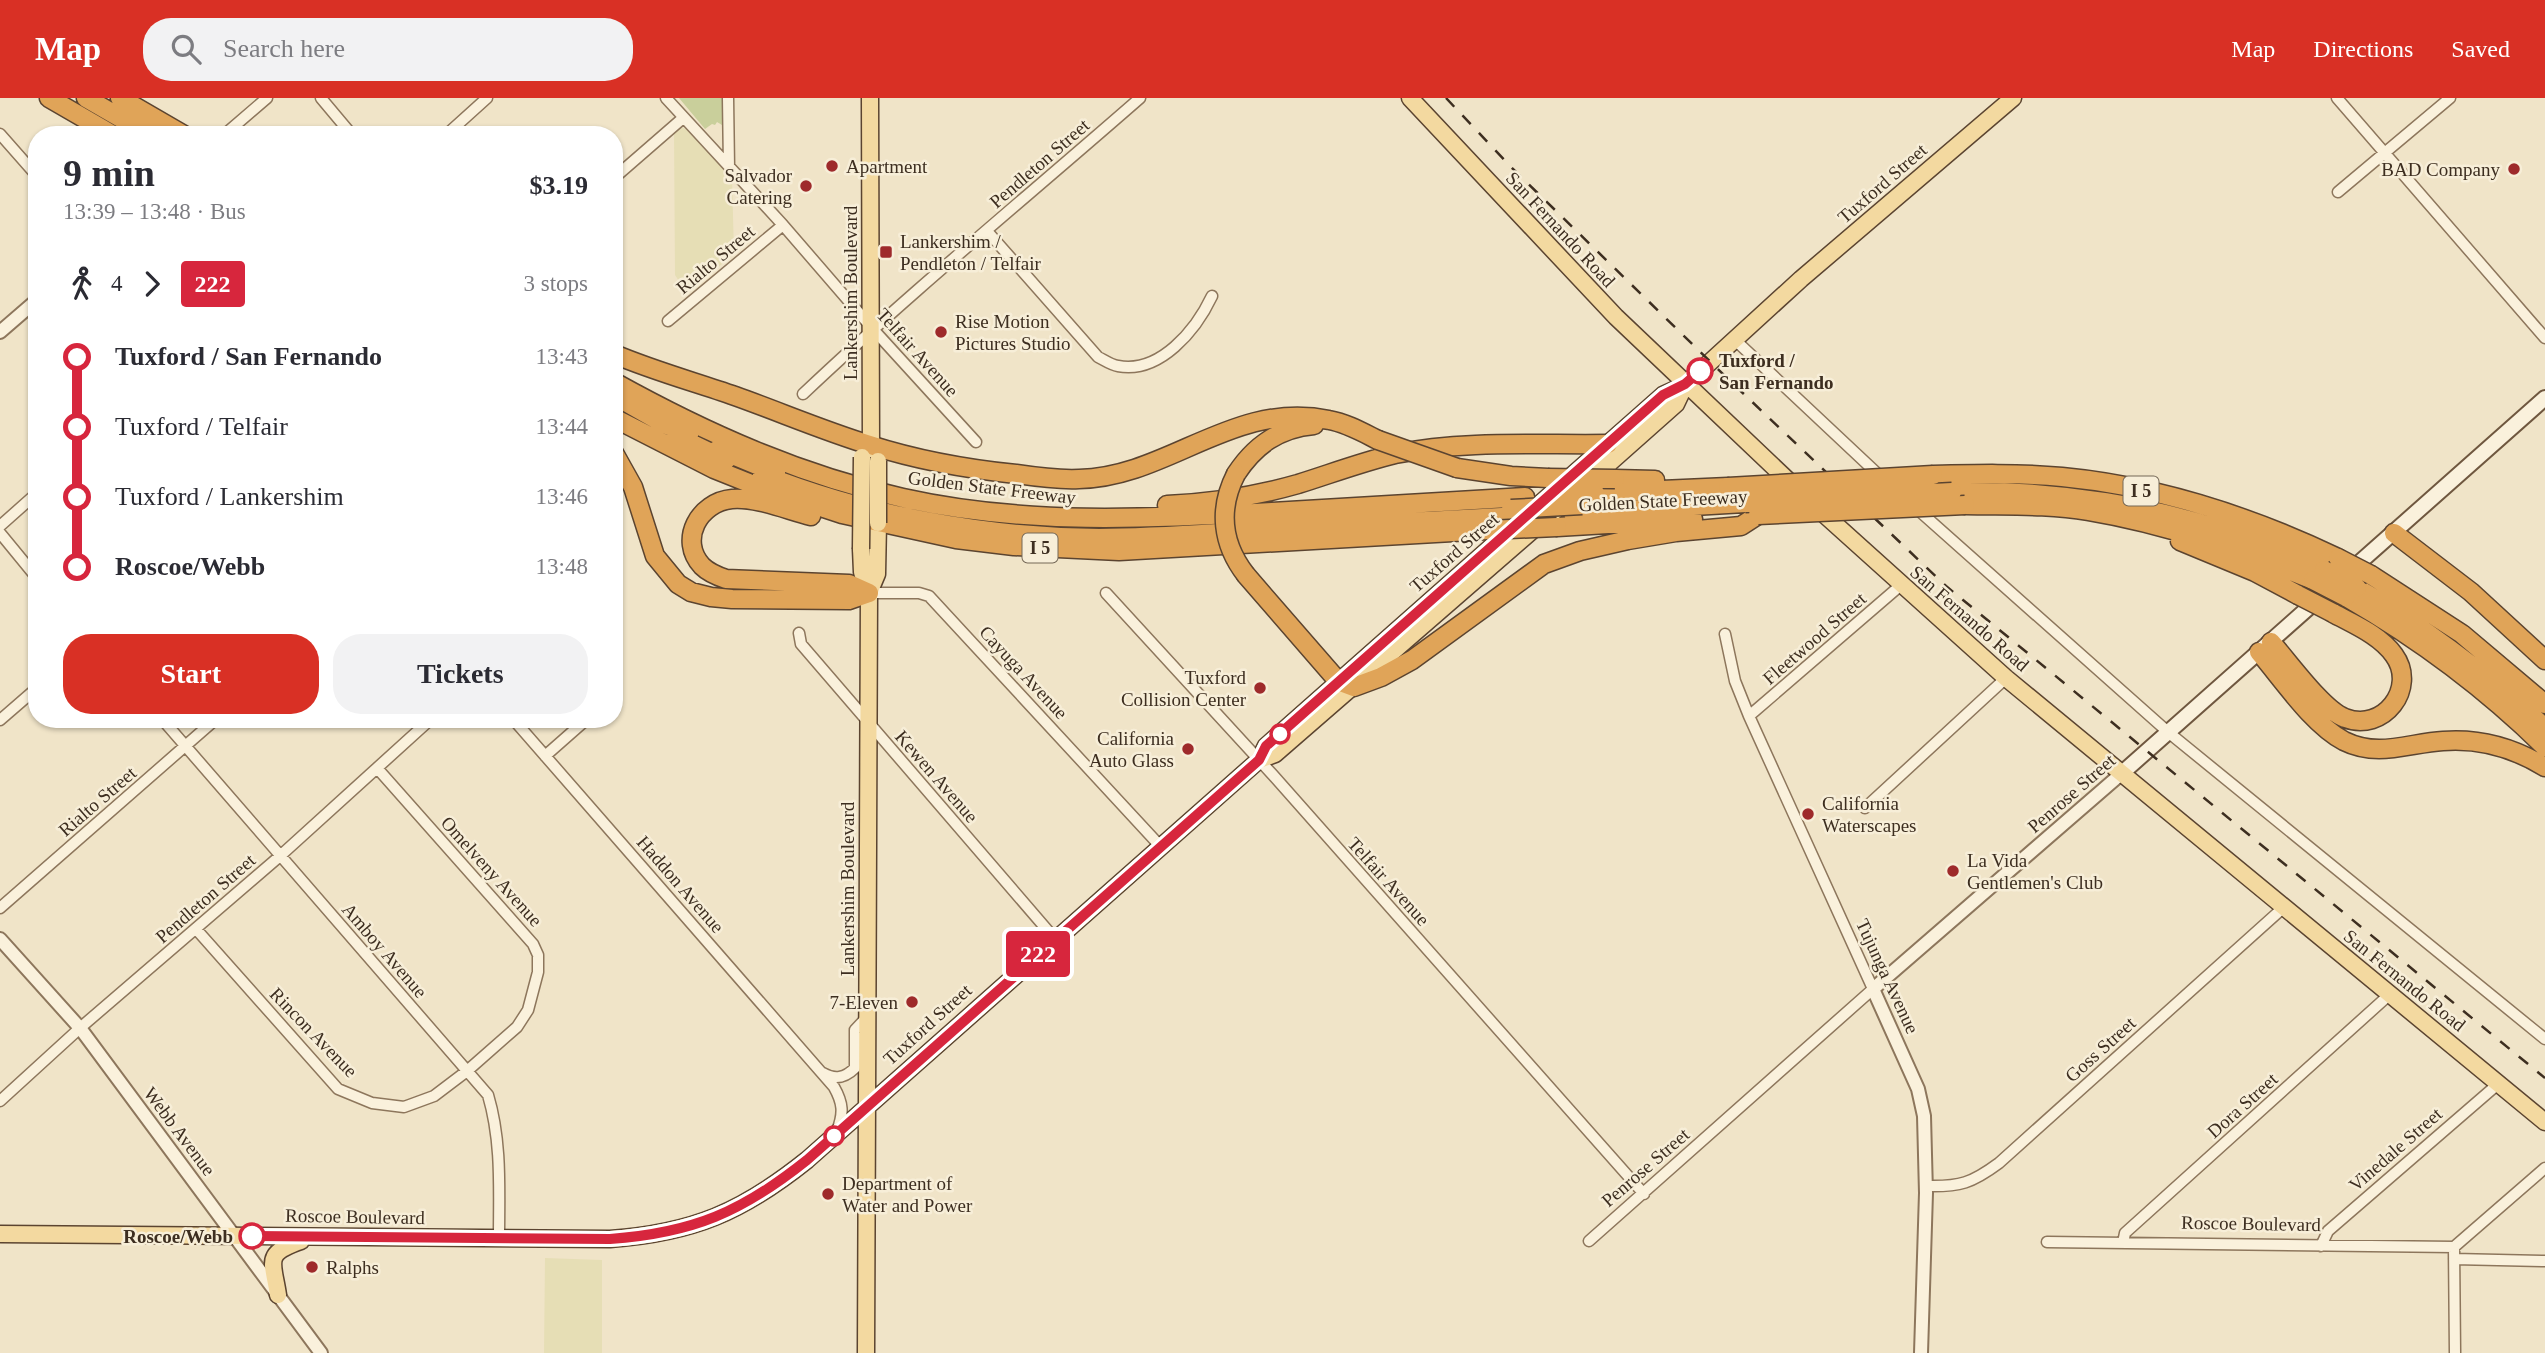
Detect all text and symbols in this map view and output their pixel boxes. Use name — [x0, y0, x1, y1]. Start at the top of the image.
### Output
search box — [143, 18, 633, 81]
icon: search — [167, 30, 205, 68]
text: Map — [35, 31, 101, 67]
text: Search here — [223, 34, 345, 63]
text: Map — [2231, 36, 2275, 62]
text: Directions — [2313, 36, 2413, 62]
text: Saved — [2451, 36, 2510, 62]
street label: Pendleton Street — [985, 114, 1094, 212]
street label: Tuxford Street — [1834, 139, 1932, 228]
text: 9 min — [63, 152, 155, 194]
place label: Apartment — [846, 156, 928, 177]
marker: Apartment — [824, 158, 840, 174]
place label: BAD Company — [2381, 159, 2501, 180]
marker: BAD Company — [2506, 161, 2522, 177]
place label: Salvador Catering — [724, 165, 793, 208]
street label: San Fernando Road — [1502, 167, 1620, 292]
text: $3.19 — [530, 171, 588, 200]
marker: Salvador Catering — [798, 178, 814, 194]
text: 13:39 – 13:48 · Bus — [63, 199, 246, 224]
street label: Lankershim Boulevard — [840, 205, 861, 380]
street label: Rialto Street — [672, 220, 759, 298]
place label: Lankershim / Pendleton / Telfair — [900, 231, 1041, 274]
marker: Lankershim / Pendleton / Telfair — [878, 244, 894, 260]
icon: walk — [63, 265, 101, 303]
icon: forward — [133, 265, 171, 303]
text: 4 — [111, 271, 123, 296]
text: 222 — [195, 271, 231, 297]
text: 3 stops — [523, 271, 588, 296]
street label: Telfair Avenue — [872, 304, 963, 401]
place label: Rise Motion Pictures Studio — [955, 311, 1071, 354]
marker: Rise Motion Pictures Studio — [933, 324, 949, 340]
text: Tuxford / San Fernando — [115, 342, 382, 371]
text: 13:43 — [536, 344, 588, 369]
place label: Tuxford / San Fernando — [1719, 350, 1834, 393]
marker: Tuxford / San Fernando — [1687, 358, 1713, 384]
text: Tuxford / Telfair — [115, 412, 288, 441]
text: 13:44 — [536, 414, 588, 439]
street label: Golden State Freeway — [907, 467, 1078, 508]
road number: I 5 — [2124, 477, 2158, 506]
text: Tuxford / Lankershim — [115, 482, 344, 511]
text: 13:46 — [536, 484, 588, 509]
street label: Golden State Freeway — [1578, 486, 1748, 515]
street label: Tuxford Street — [1406, 508, 1504, 597]
road number: I 5 — [1023, 534, 1058, 562]
text: Roscoe/Webb — [115, 552, 265, 581]
text: 13:48 — [536, 554, 588, 579]
street label: San Fernando Road — [1906, 561, 2033, 676]
street label: Fleetwood Street — [1759, 588, 1871, 689]
street label: Cayuga Avenue — [975, 622, 1072, 723]
button: Start — [63, 634, 319, 714]
button: Tickets — [333, 634, 588, 714]
place label: Tuxford Collision Center — [1121, 667, 1247, 710]
marker: Tuxford Collision Center — [1252, 680, 1268, 696]
unlabelled marker — [1270, 724, 1290, 744]
street label: Kewen Avenue — [891, 726, 982, 827]
place label: California Auto Glass — [1089, 728, 1175, 771]
marker: California Auto Glass — [1180, 741, 1196, 757]
street label: Penrose Street — [2023, 749, 2120, 837]
street label: Rialto Street — [54, 762, 141, 841]
place label: California Waterscapes — [1822, 793, 1916, 836]
street label: Lankershim Boulevard — [837, 801, 858, 976]
marker: California Waterscapes — [1800, 806, 1816, 822]
street label: Omelveny Avenue — [437, 812, 546, 931]
street label: Haddon Avenue — [633, 832, 728, 937]
street label: Telfair Avenue — [1343, 833, 1434, 930]
street label: Pendleton Street — [151, 849, 260, 947]
place label: La Vida Gentlemen's Club — [1967, 850, 2103, 893]
marker: La Vida Gentlemen's Club — [1945, 863, 1961, 879]
street label: Amboy Avenue — [338, 899, 431, 1002]
street label: Tujunga Avenue — [1852, 916, 1923, 1037]
street label: San Fernando Road — [2340, 925, 2470, 1036]
line badge: 222 — [998, 931, 1078, 977]
text: 222 — [1020, 941, 1056, 967]
street label: Tuxford Street — [879, 979, 976, 1069]
street label: Rincon Avenue — [266, 983, 362, 1081]
place label: 7-Eleven — [829, 992, 899, 1013]
marker: 7-Eleven — [904, 994, 920, 1010]
street label: Goss Street — [2061, 1012, 2140, 1086]
street label: Dora Street — [2203, 1068, 2282, 1142]
street label: Webb Avenue — [140, 1083, 220, 1180]
street label: Vinedale Street — [2344, 1103, 2447, 1196]
street label: Penrose Street — [1597, 1123, 1694, 1211]
unlabelled marker — [824, 1126, 844, 1146]
place label: Department of Water and Power — [842, 1173, 973, 1216]
marker: Department of Water and Power — [820, 1186, 836, 1202]
street label: Roscoe Boulevard — [285, 1205, 426, 1228]
street label: Roscoe Boulevard — [2181, 1212, 2322, 1235]
marker: Roscoe/Webb — [239, 1223, 265, 1249]
place label: Roscoe/Webb — [123, 1226, 233, 1247]
place label: Ralphs — [326, 1257, 379, 1278]
marker: Ralphs — [304, 1259, 320, 1275]

